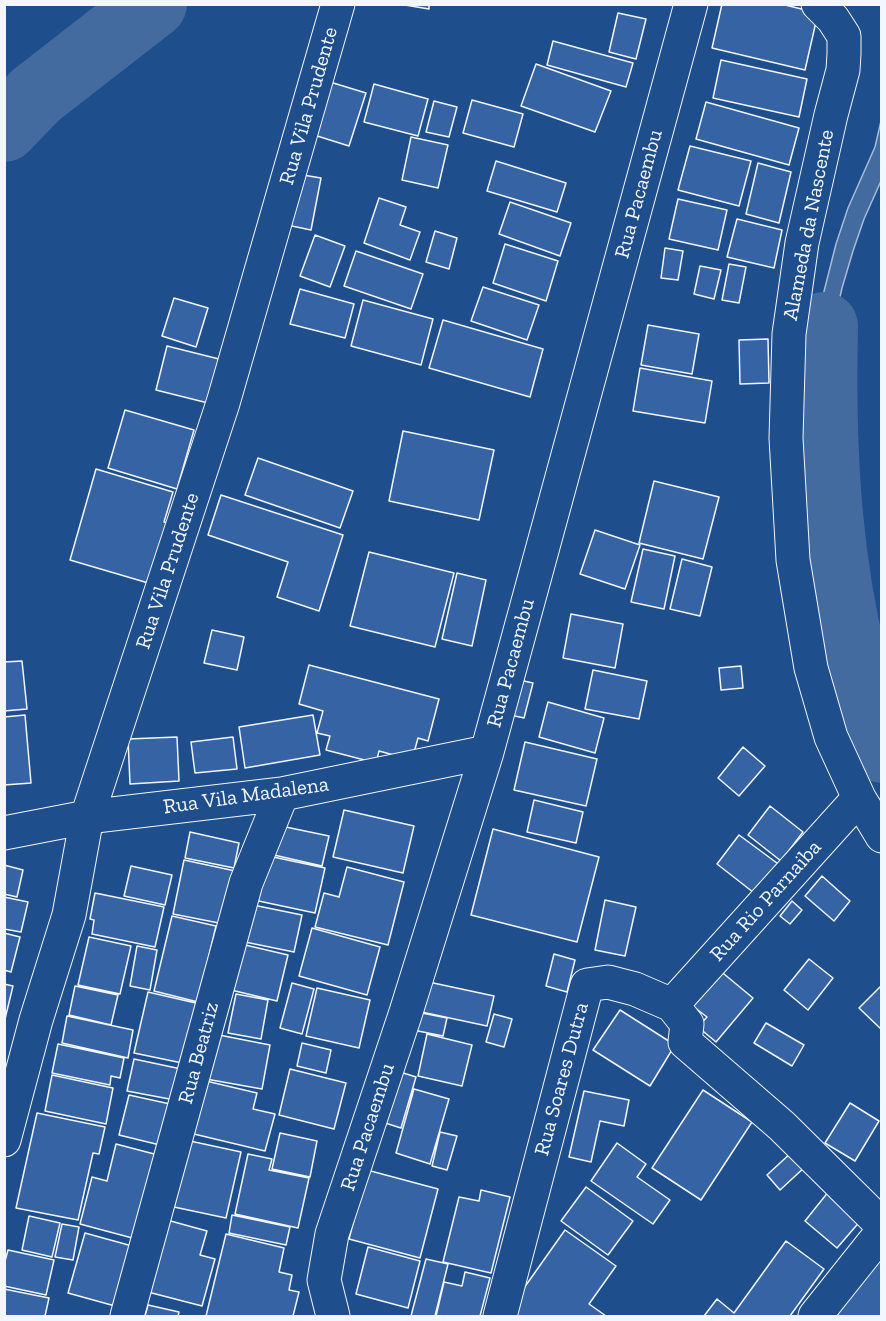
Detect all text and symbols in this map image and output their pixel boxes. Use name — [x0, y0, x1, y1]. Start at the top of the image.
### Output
street label: Rua Vila Prudente — [274, 24, 344, 188]
street label: Rua Pacaembu — [610, 127, 668, 261]
street label: Alameda da Nascente — [778, 127, 840, 323]
street label: Rua Vila Prudente — [131, 490, 205, 652]
street label: Rua Pacaembu — [482, 596, 540, 730]
street label: Rua Vila Madalena — [162, 772, 330, 820]
street label: Rua Rio Parnaiba — [705, 835, 827, 967]
street label: Rua Beatriz — [173, 999, 225, 1107]
street label: Rua Soares Dutra — [529, 1000, 595, 1158]
street label: Rua Pacaembu — [336, 1060, 400, 1194]

